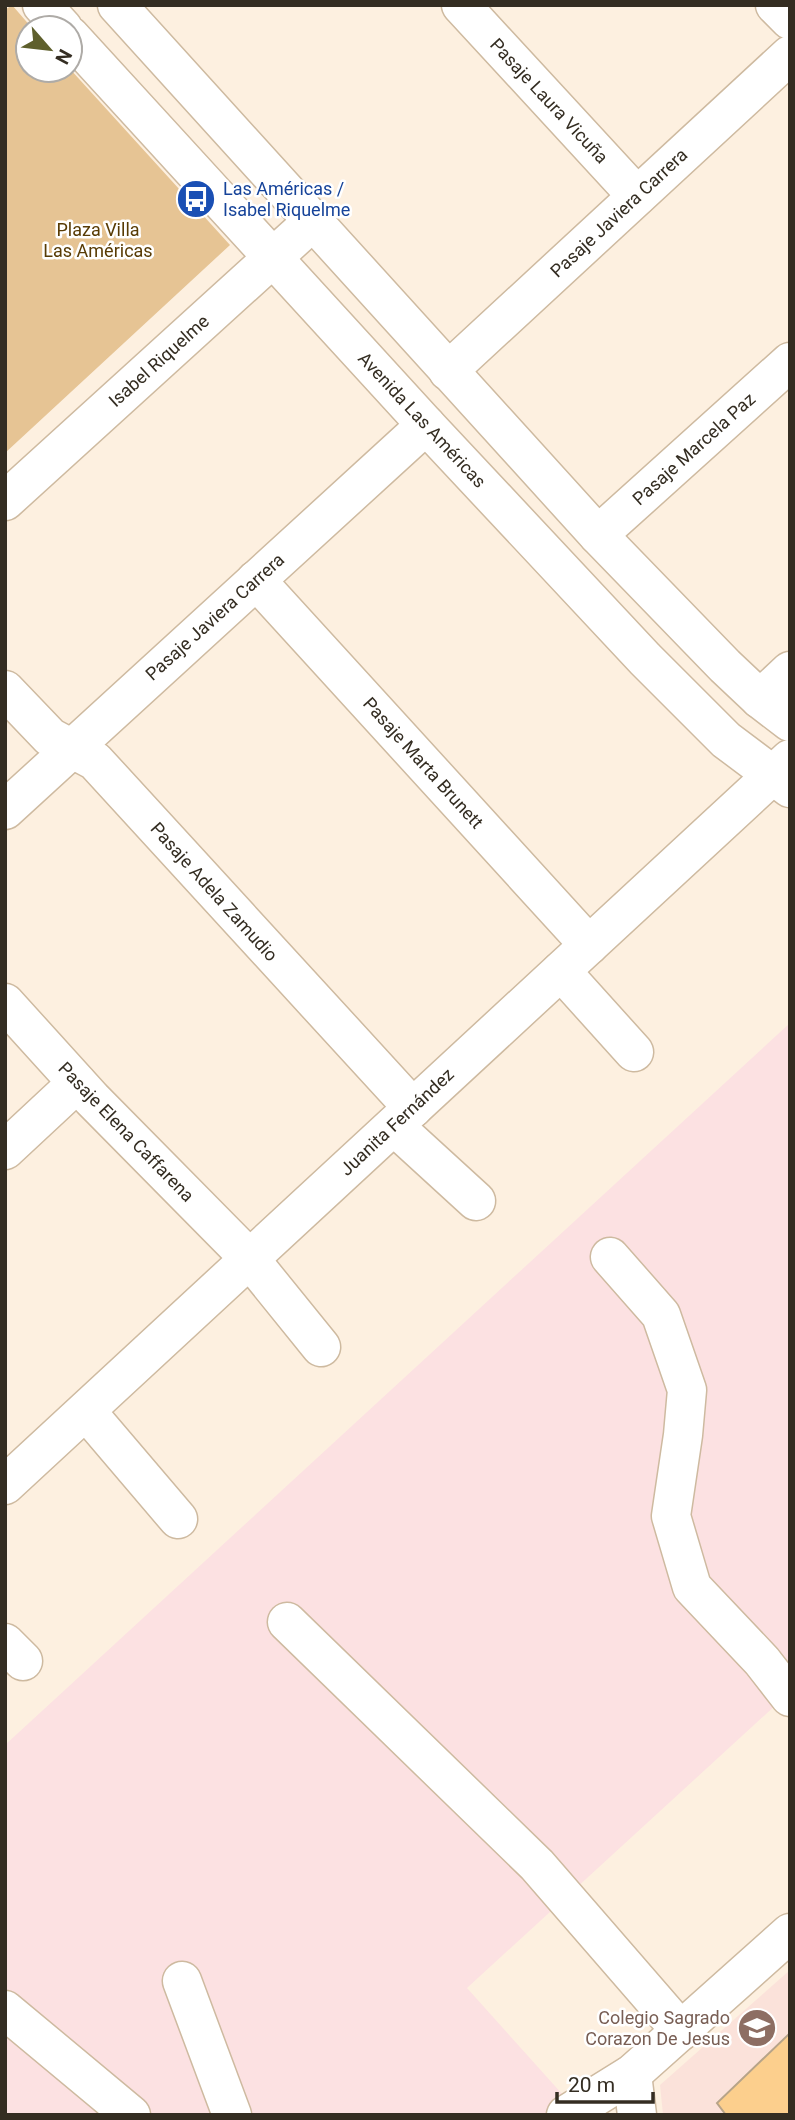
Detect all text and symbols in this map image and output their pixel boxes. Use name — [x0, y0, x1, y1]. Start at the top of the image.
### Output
north arrow — [14, 14, 84, 84]
street label: Pasaje Laura Vicuña — [486, 34, 613, 167]
text: N — [50, 45, 77, 68]
street label: Pasaje Javiera Carrera — [546, 144, 691, 281]
bus stop icon: Las Américas / Isabel Riquelme — [175, 178, 217, 220]
place label: Las Américas / Isabel Riquelme — [223, 178, 350, 220]
park label: Plaza Villa Las Américas — [43, 219, 153, 261]
street label: Isabel Riquelme — [104, 310, 213, 411]
street label: Avenida Las Américas — [354, 348, 491, 492]
street label: Pasaje Marcela Paz — [628, 388, 759, 509]
street label: Pasaje Javiera Carrera — [141, 549, 288, 684]
street label: Pasaje Marta Brunett — [359, 693, 488, 833]
street label: Pasaje Adela Zamudio — [146, 818, 282, 965]
street label: Pasaje Elena Caffarena — [54, 1058, 198, 1206]
street label: Juanita Fernández — [335, 1064, 458, 1180]
place label: Colegio Sagrado Corazon De Jesus — [585, 2007, 730, 2049]
school or university icon: Colegio Sagrado Corazon De Jesus — [736, 2007, 778, 2049]
scale bar — [557, 2060, 653, 2104]
text: 20 m — [568, 2073, 615, 2097]

